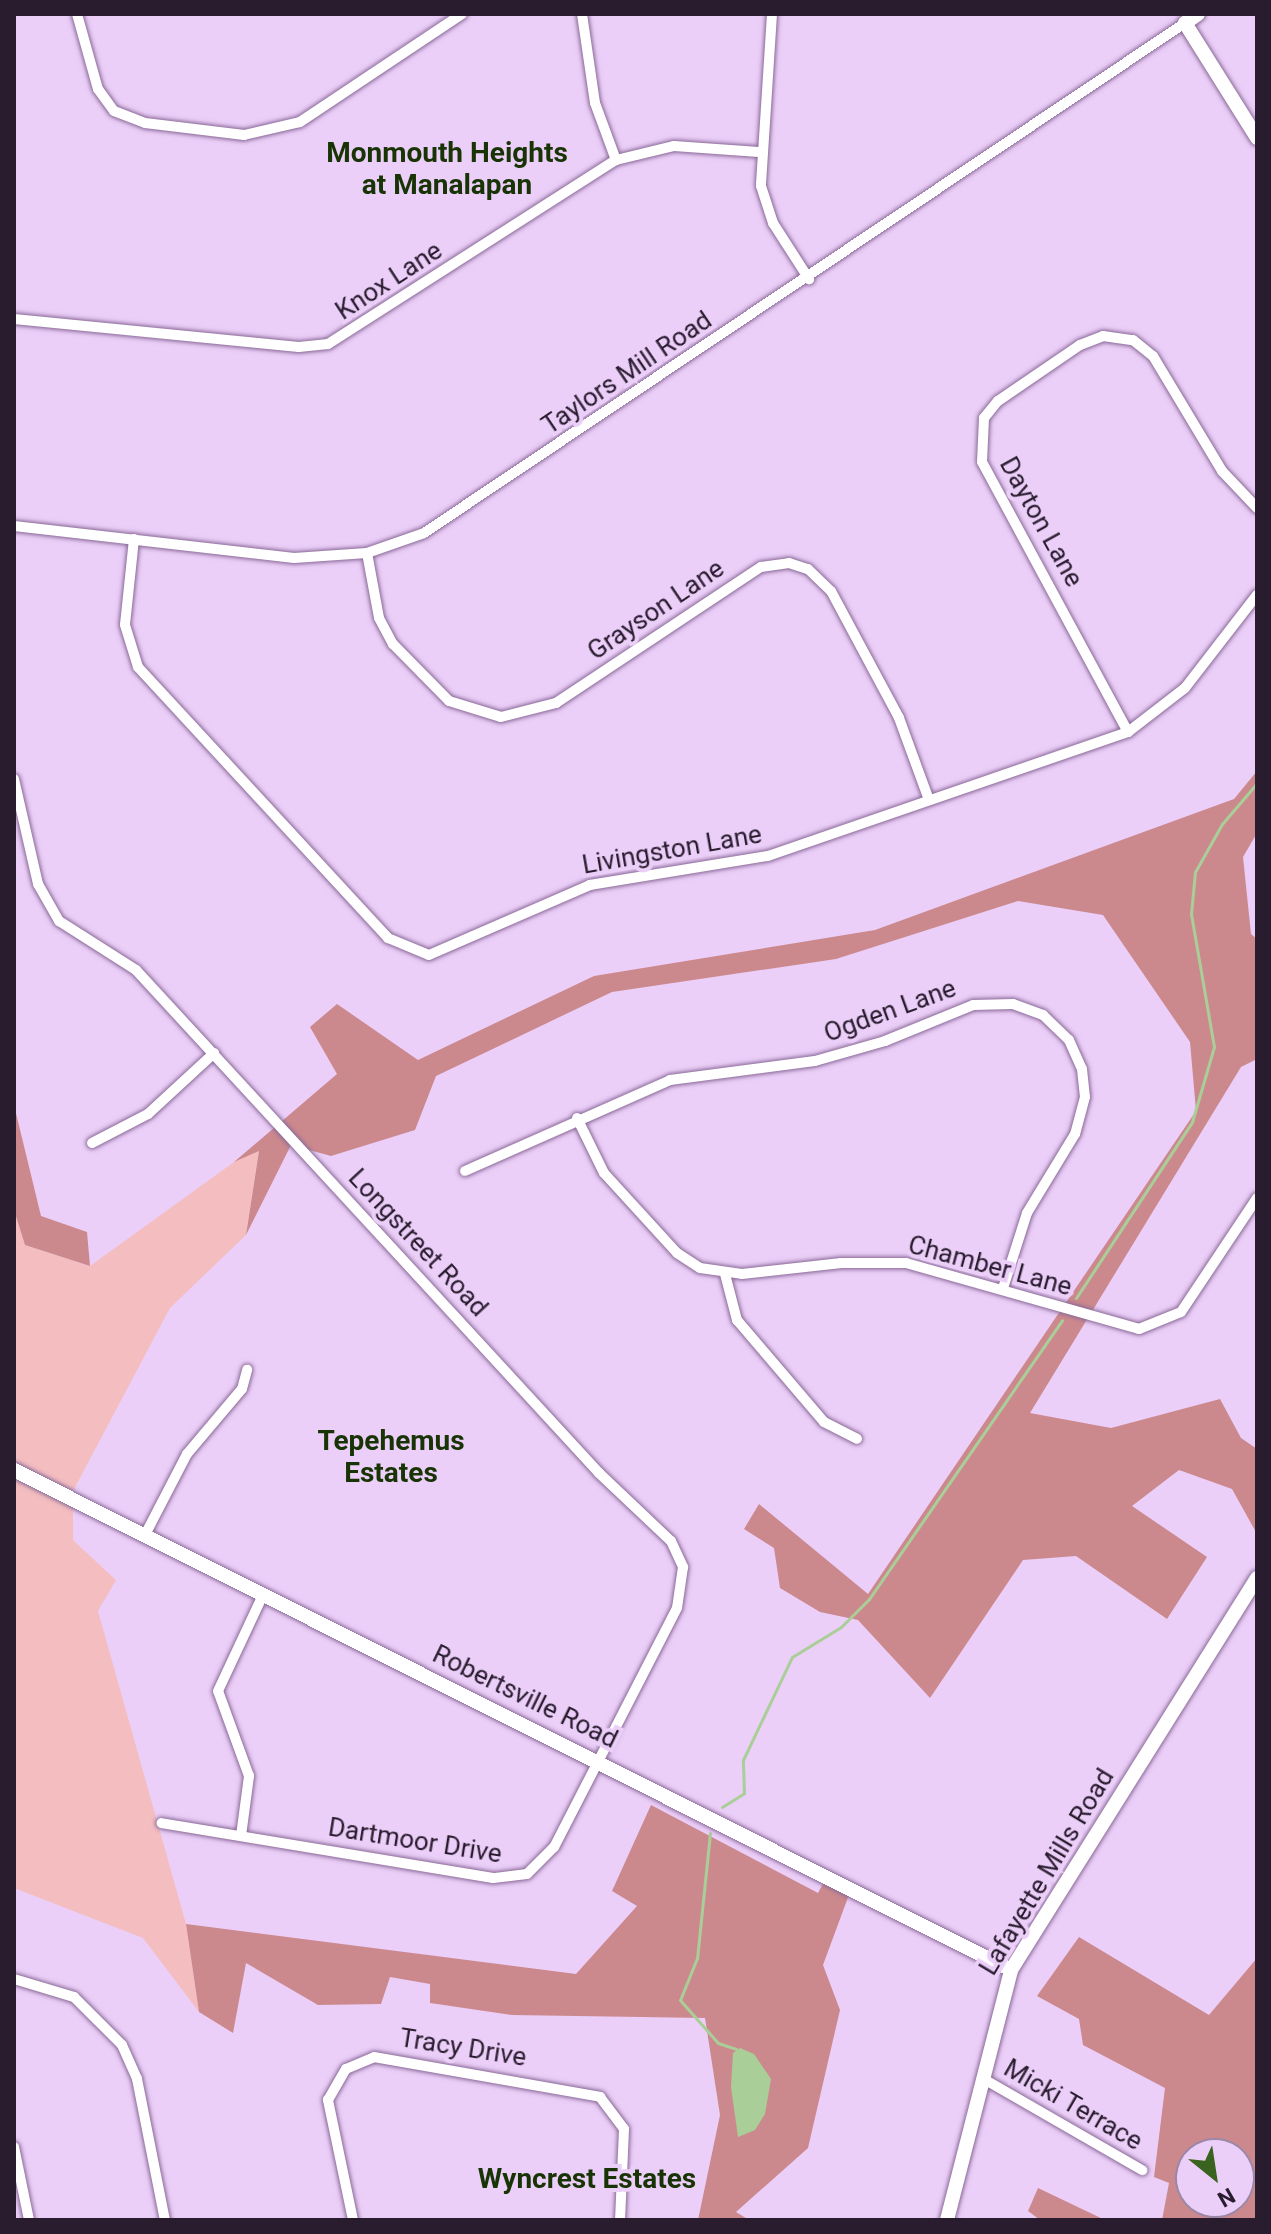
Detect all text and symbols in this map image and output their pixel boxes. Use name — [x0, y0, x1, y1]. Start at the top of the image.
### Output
district label: Monmouth Heights at Manalapan — [326, 136, 568, 202]
street label: Knox Lane — [330, 235, 448, 327]
street label: Taylors Mill Road — [536, 305, 718, 441]
street label: Dayton Lane — [993, 452, 1089, 592]
street label: Grayson Lane — [582, 553, 730, 667]
street label: Livingston Lane — [580, 819, 764, 881]
street label: Ogden Lane — [820, 973, 960, 1049]
street label: Longstreet Road — [342, 1163, 494, 1323]
street label: Chamber Lane — [905, 1229, 1075, 1303]
district label: Tepehemus Estates — [317, 1424, 465, 1490]
street label: Robertsville Road — [427, 1639, 623, 1755]
street label: Lafayette Mills Road — [973, 1763, 1121, 1981]
street label: Dartmoor Drive — [326, 1812, 504, 1870]
street label: Tracy Drive — [397, 2023, 529, 2073]
street label: Micki Terrace — [998, 2053, 1148, 2157]
north arrow — [1175, 2138, 1255, 2218]
district label: Wyncrest Estates — [478, 2162, 696, 2196]
text: N — [1213, 2183, 1239, 2212]

